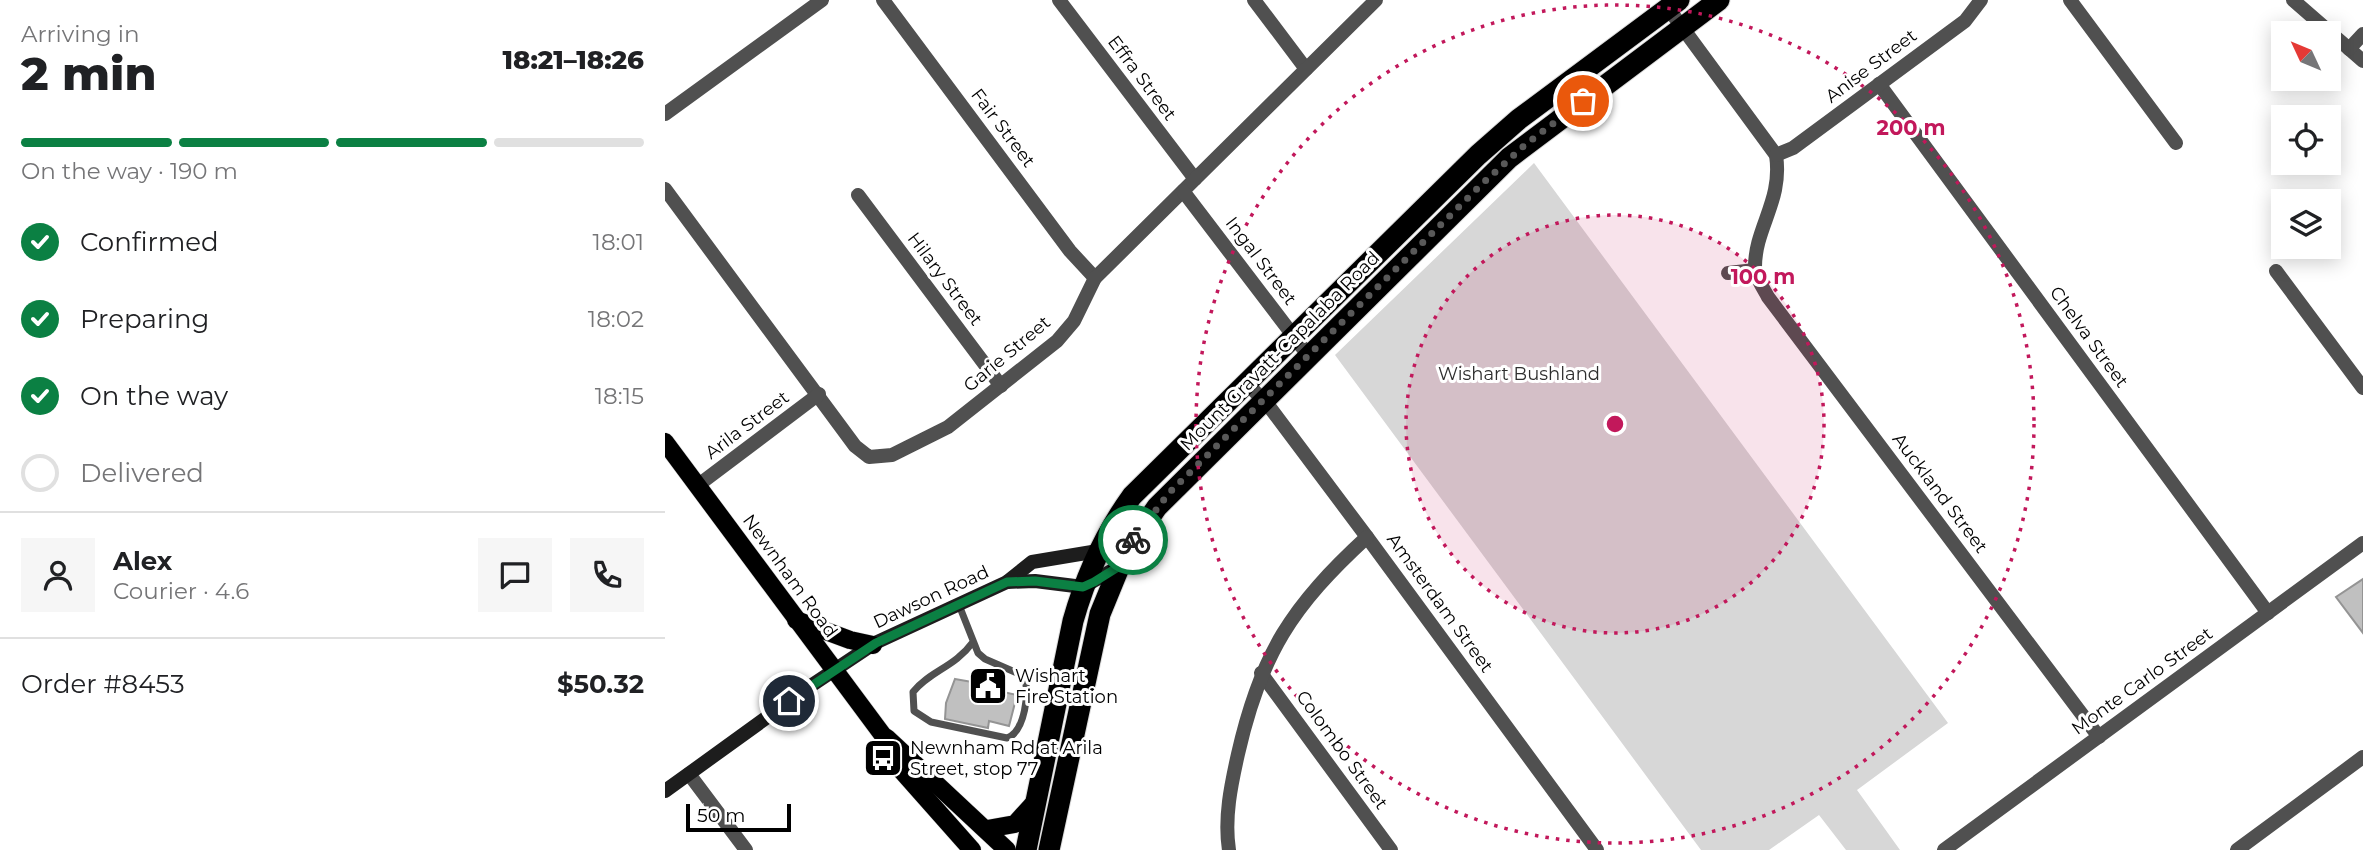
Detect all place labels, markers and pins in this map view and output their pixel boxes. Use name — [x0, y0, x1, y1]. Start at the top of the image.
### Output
pin — [1553, 71, 1613, 131]
centre of rings — [1603, 412, 1627, 436]
public building icon: Wishart Fire Station — [967, 665, 1009, 707]
place label: Wishart Fire Station — [1015, 665, 1118, 708]
pin — [759, 671, 819, 731]
bus stop icon: Newnham Rd at Arila Street, stop 77 — [862, 737, 904, 779]
place label: Newnham Rd at Arila Street, stop 77 — [910, 737, 1103, 780]

